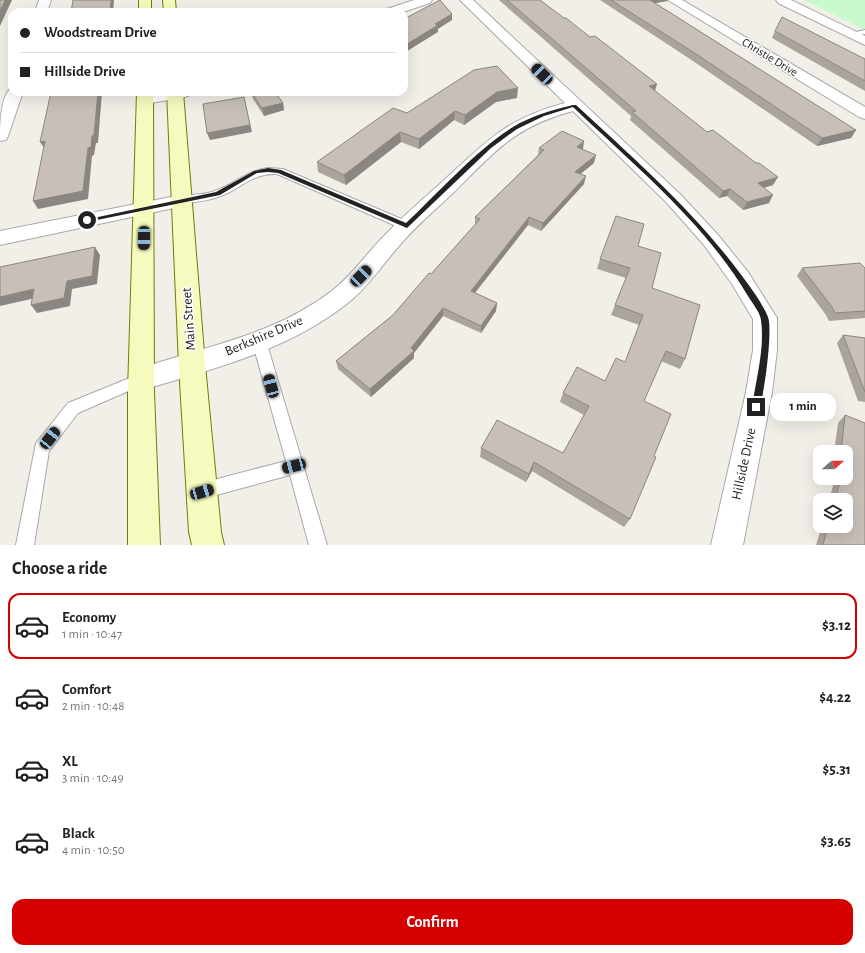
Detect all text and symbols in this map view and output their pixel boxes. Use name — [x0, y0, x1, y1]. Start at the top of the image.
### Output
text: Woodstream Drive — [44, 25, 157, 40]
street label: Christie Drive — [740, 36, 800, 78]
car — [529, 61, 555, 87]
text: Hillside Drive — [44, 64, 126, 79]
route start — [78, 211, 96, 229]
car — [138, 226, 150, 250]
car — [348, 263, 374, 289]
street label: Main Street — [180, 286, 198, 351]
street label: Berkshire Drive — [223, 313, 305, 359]
car — [262, 373, 280, 399]
callout: 1 min — [770, 393, 836, 421]
route end — [747, 398, 765, 416]
text: 1 min — [789, 400, 817, 413]
car — [38, 425, 62, 451]
street label: Hillside Drive — [730, 427, 758, 501]
north arrow — [813, 445, 853, 485]
map controls — [813, 445, 853, 533]
car — [281, 457, 307, 475]
car — [189, 483, 215, 501]
button: layers — [813, 493, 853, 533]
text: Choose a ride — [12, 560, 107, 578]
icon: car — [14, 608, 50, 644]
text: Economy — [62, 610, 116, 625]
text: $3.12 — [822, 618, 851, 633]
text: 1 min · 10:47 — [62, 628, 122, 641]
icon: car — [14, 680, 50, 716]
text: Comfort — [62, 682, 111, 697]
text: $4.22 — [819, 690, 851, 705]
text: 2 min · 10:48 — [62, 700, 124, 713]
icon: car — [14, 752, 50, 788]
text: XL — [62, 754, 78, 769]
text: $5.31 — [822, 762, 851, 777]
text: 3 min · 10:49 — [62, 772, 124, 785]
icon: car — [14, 824, 50, 860]
text: Black — [62, 826, 95, 841]
text: $3.65 — [821, 834, 851, 849]
text: 4 min · 10:50 — [62, 844, 125, 857]
button: Confirm — [12, 899, 853, 945]

